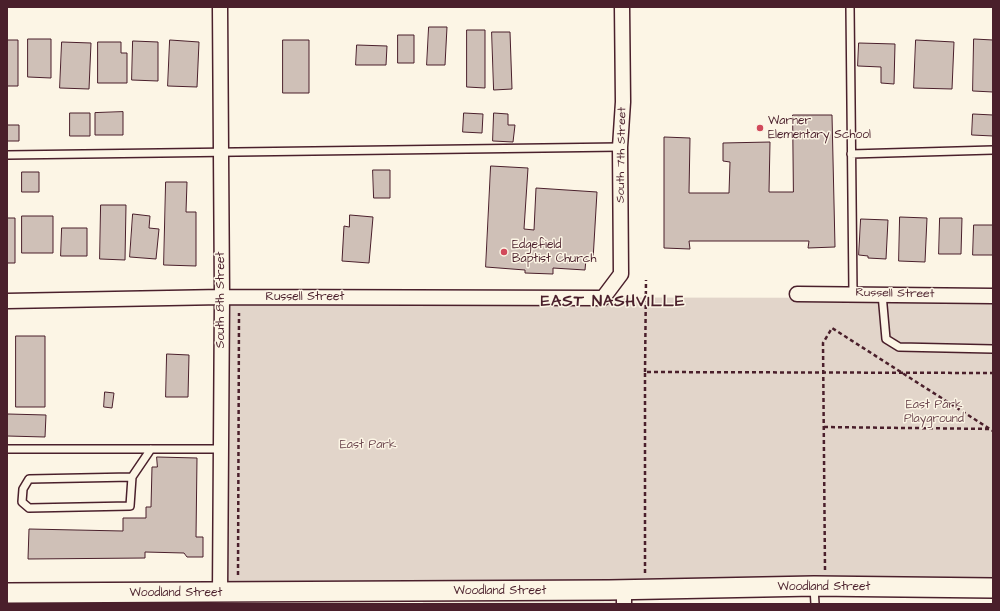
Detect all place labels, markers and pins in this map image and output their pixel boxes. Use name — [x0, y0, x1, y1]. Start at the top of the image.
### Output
place label: Warner Elementary School — [768, 114, 871, 142]
marker: Warner Elementary School — [755, 123, 765, 133]
place label: Edgefield Baptist Church — [512, 238, 596, 266]
marker: Edgefield Baptist Church — [499, 247, 509, 257]

